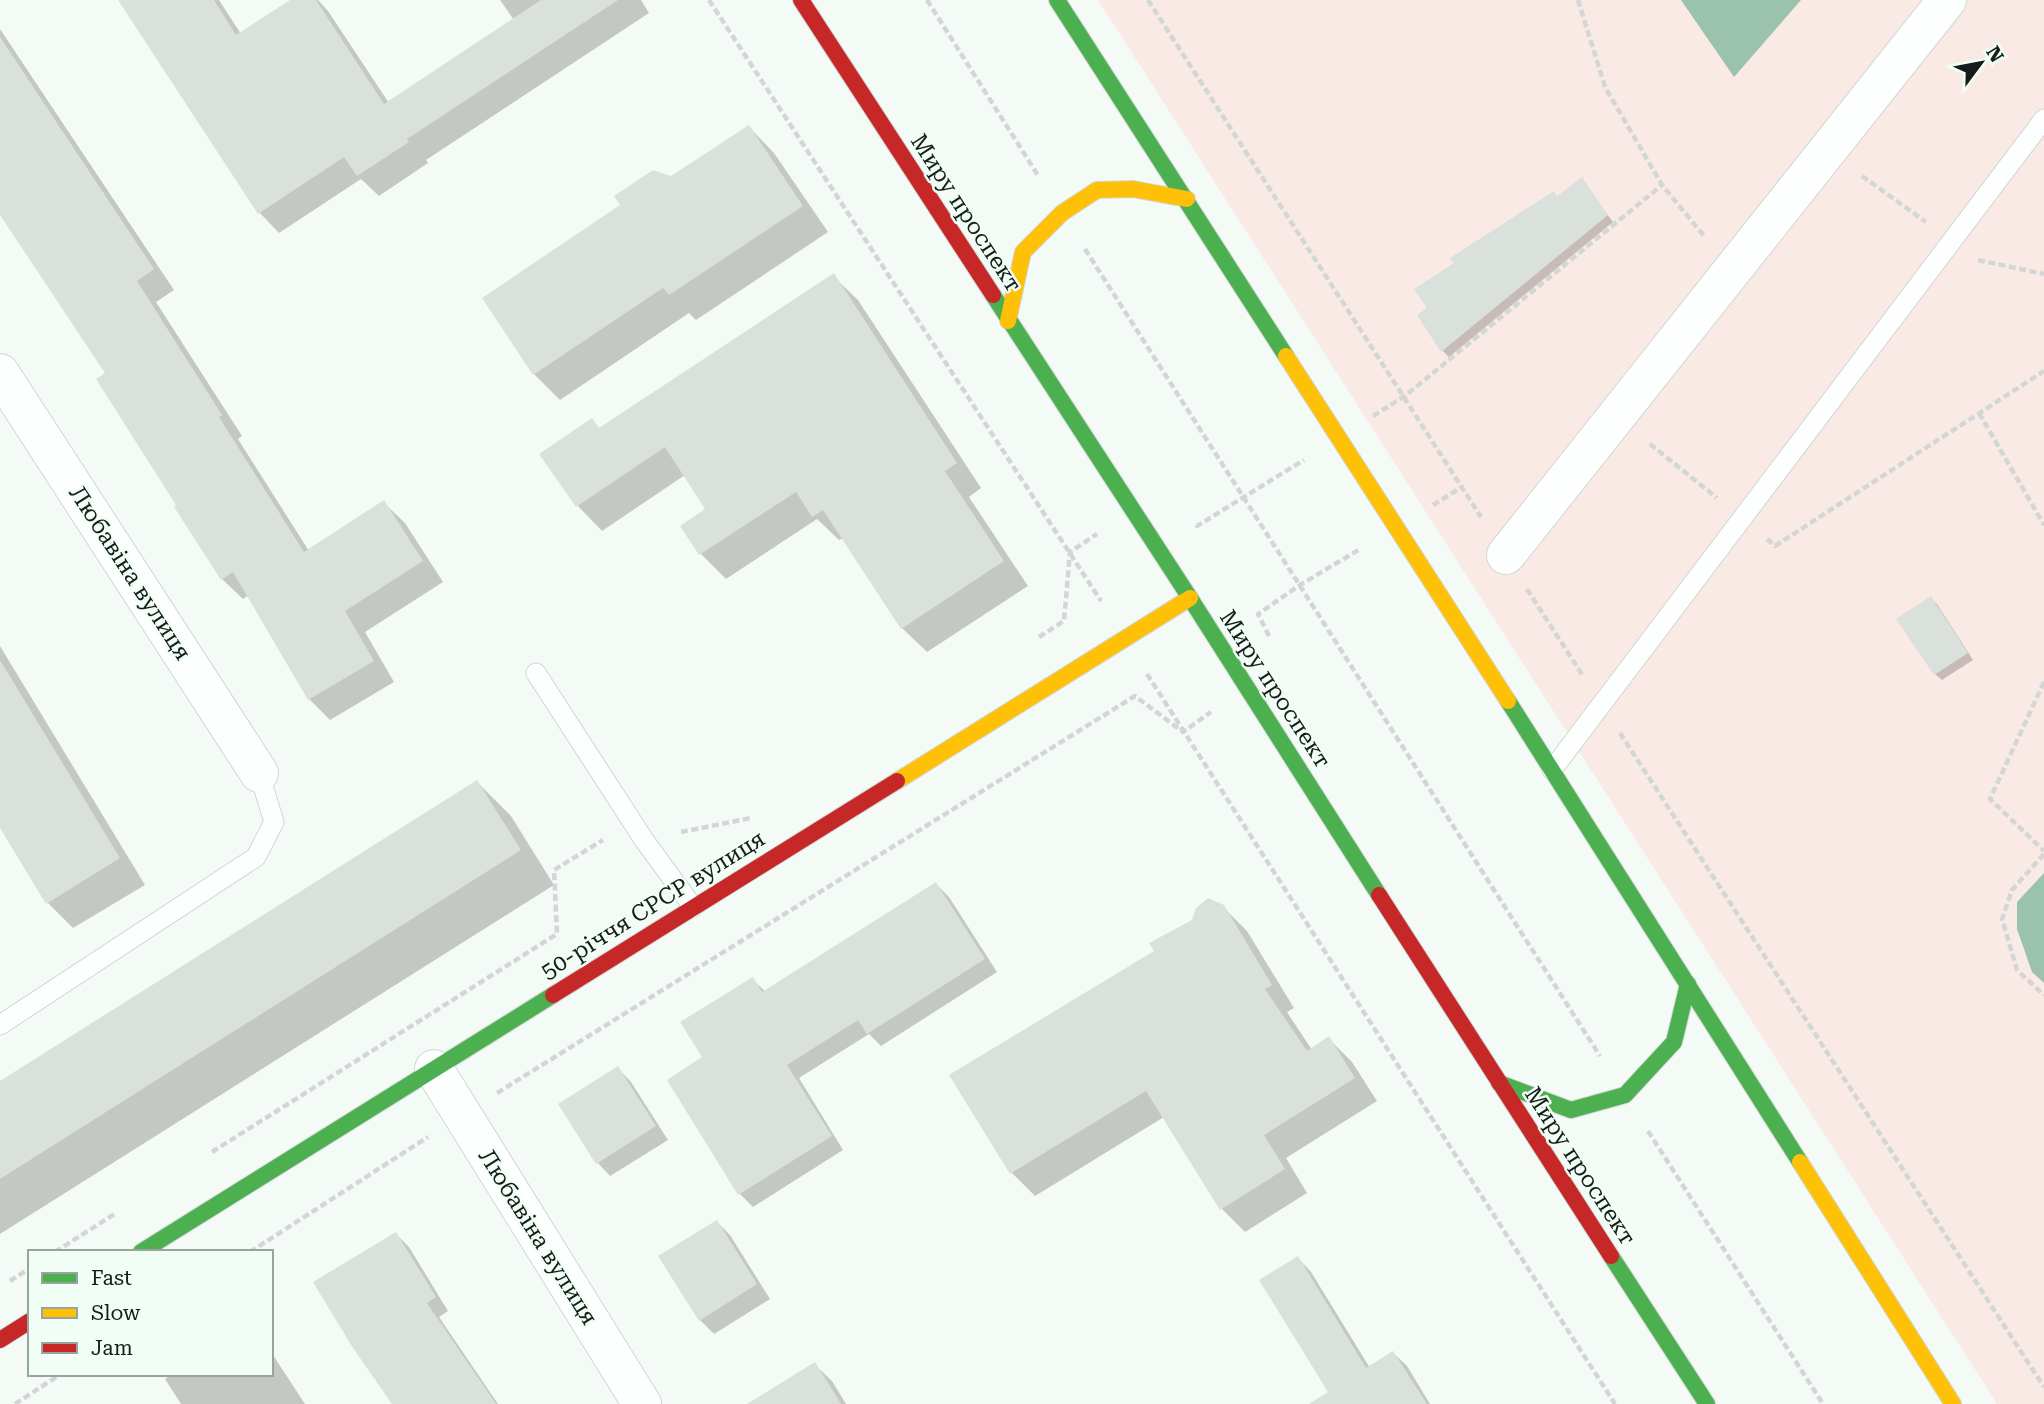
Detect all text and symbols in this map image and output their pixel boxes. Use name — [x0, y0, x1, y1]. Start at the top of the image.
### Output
north arrow — [1946, 28, 2016, 98]
text: N — [1981, 42, 2009, 67]
street label: Миру проспект — [905, 129, 1027, 297]
street label: Любавіна вулиця — [64, 481, 196, 665]
street label: Миру проспект — [1214, 605, 1336, 773]
street label: 50-річчя СРСР вулиця — [536, 825, 770, 985]
street label: Миру проспект — [1519, 1082, 1641, 1250]
street label: Любавіна вулиця — [473, 1144, 603, 1330]
legend — [28, 1250, 273, 1376]
text: Fast — [91, 1266, 132, 1290]
text: Slow — [91, 1301, 141, 1325]
text: Jam — [91, 1336, 133, 1360]

